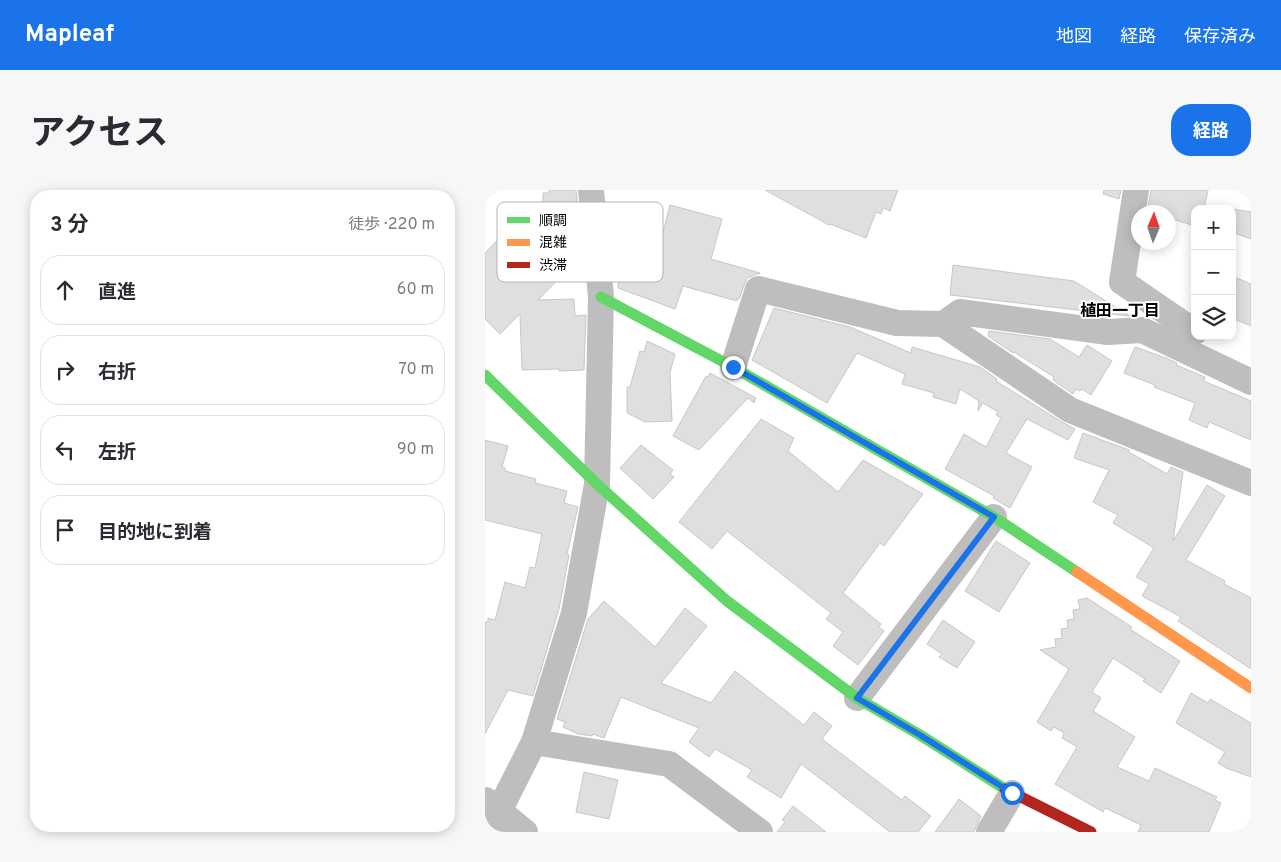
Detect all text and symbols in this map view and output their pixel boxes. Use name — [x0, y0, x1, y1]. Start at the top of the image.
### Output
text: Mapleaf — [25, 20, 114, 50]
text: 地図 — [1056, 26, 1092, 49]
text: 経路 — [1120, 26, 1156, 49]
text: 保存済み — [1184, 26, 1256, 49]
button: 経路 — [1171, 104, 1251, 156]
text: アクセス — [30, 113, 168, 157]
legend — [497, 202, 663, 282]
north arrow — [1131, 205, 1176, 250]
map controls — [1191, 205, 1236, 340]
button: + — [1191, 205, 1236, 250]
text: 3 分 — [50, 212, 89, 239]
text: 順調 — [539, 213, 567, 230]
text: 徒歩 · 220 m — [348, 215, 435, 235]
text: 混雑 — [539, 234, 567, 252]
button: − — [1191, 250, 1236, 295]
text: 渋滞 — [539, 258, 567, 275]
icon: ahead — [51, 276, 79, 304]
text: 60 m — [397, 280, 434, 300]
text: 直進 — [98, 281, 136, 305]
button: layers — [1191, 295, 1236, 340]
district label: 植田一丁目 — [1080, 301, 1160, 322]
icon: right — [51, 356, 79, 384]
route end — [722, 356, 745, 379]
text: 70 m — [399, 360, 434, 380]
text: 右折 — [98, 361, 136, 385]
icon: left — [51, 436, 79, 464]
text: 90 m — [397, 440, 434, 460]
text: 左折 — [98, 441, 136, 465]
icon: arrive — [51, 516, 79, 544]
text: 目的地に到着 — [98, 521, 212, 545]
route start — [1001, 782, 1024, 805]

